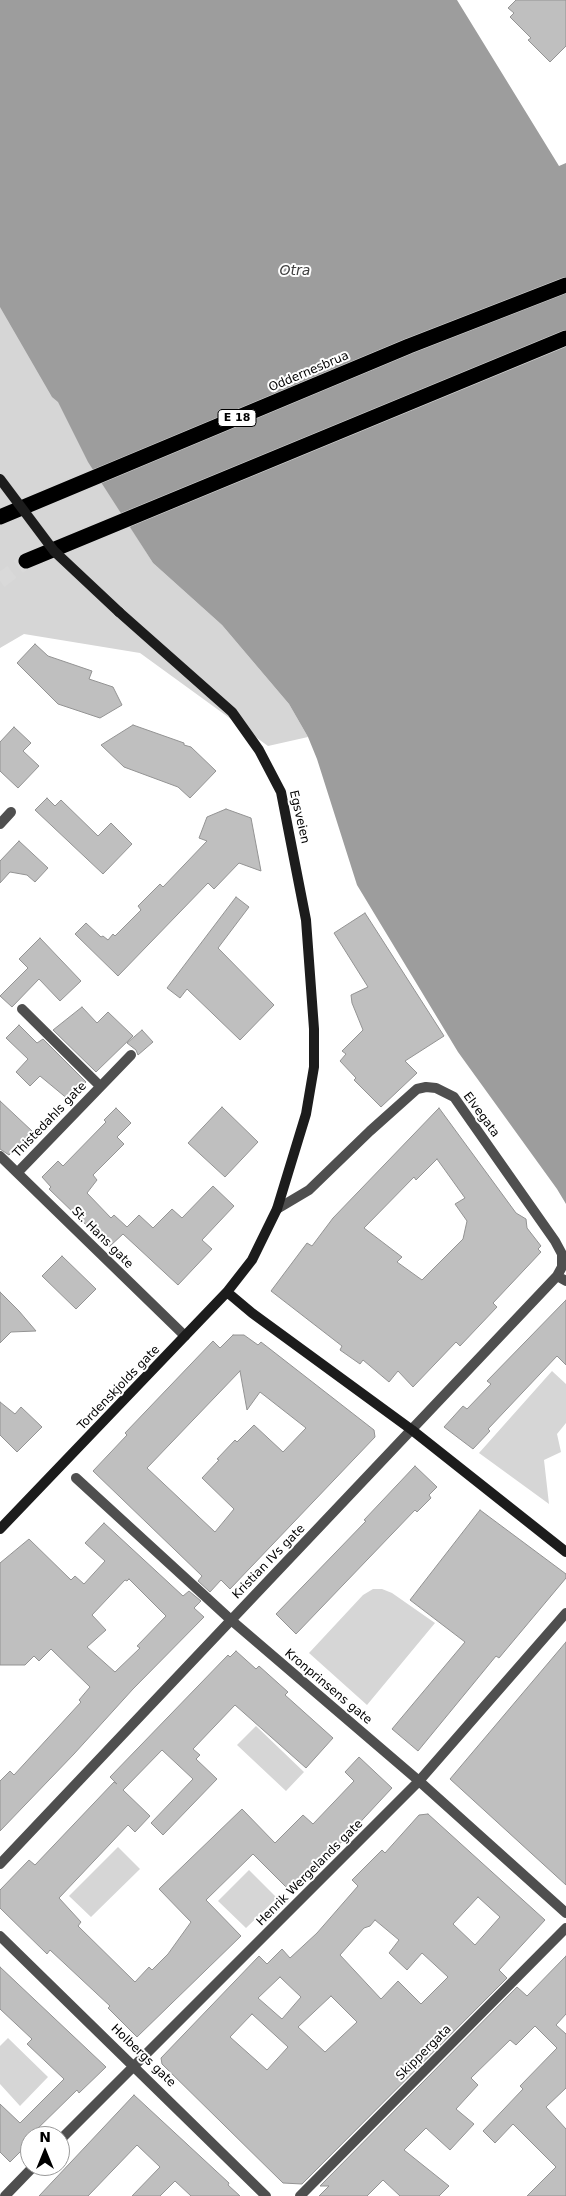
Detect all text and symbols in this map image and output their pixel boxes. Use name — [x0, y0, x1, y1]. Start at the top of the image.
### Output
water label: Otra — [280, 263, 310, 279]
street label: Oddernesbrua — [267, 349, 351, 395]
road number: E 18 — [218, 409, 256, 426]
street label: Egsveien — [286, 789, 312, 845]
street label: Thistedahls gate — [10, 1079, 90, 1161]
street label: Elvegata — [460, 1090, 502, 1140]
street label: St. Hans gate — [68, 1204, 136, 1272]
street label: Tordenskjolds gate — [75, 1343, 163, 1433]
street label: Kristian IVs gate — [230, 1522, 308, 1602]
street label: Kronprinsens gate — [281, 1646, 375, 1728]
street label: Henrik Wergelands gate — [254, 1817, 366, 1929]
street label: Holbergs gate — [108, 2022, 178, 2090]
street label: Skippergata — [393, 2022, 455, 2084]
north arrow — [20, 2126, 70, 2176]
text: N — [39, 2129, 51, 2145]

